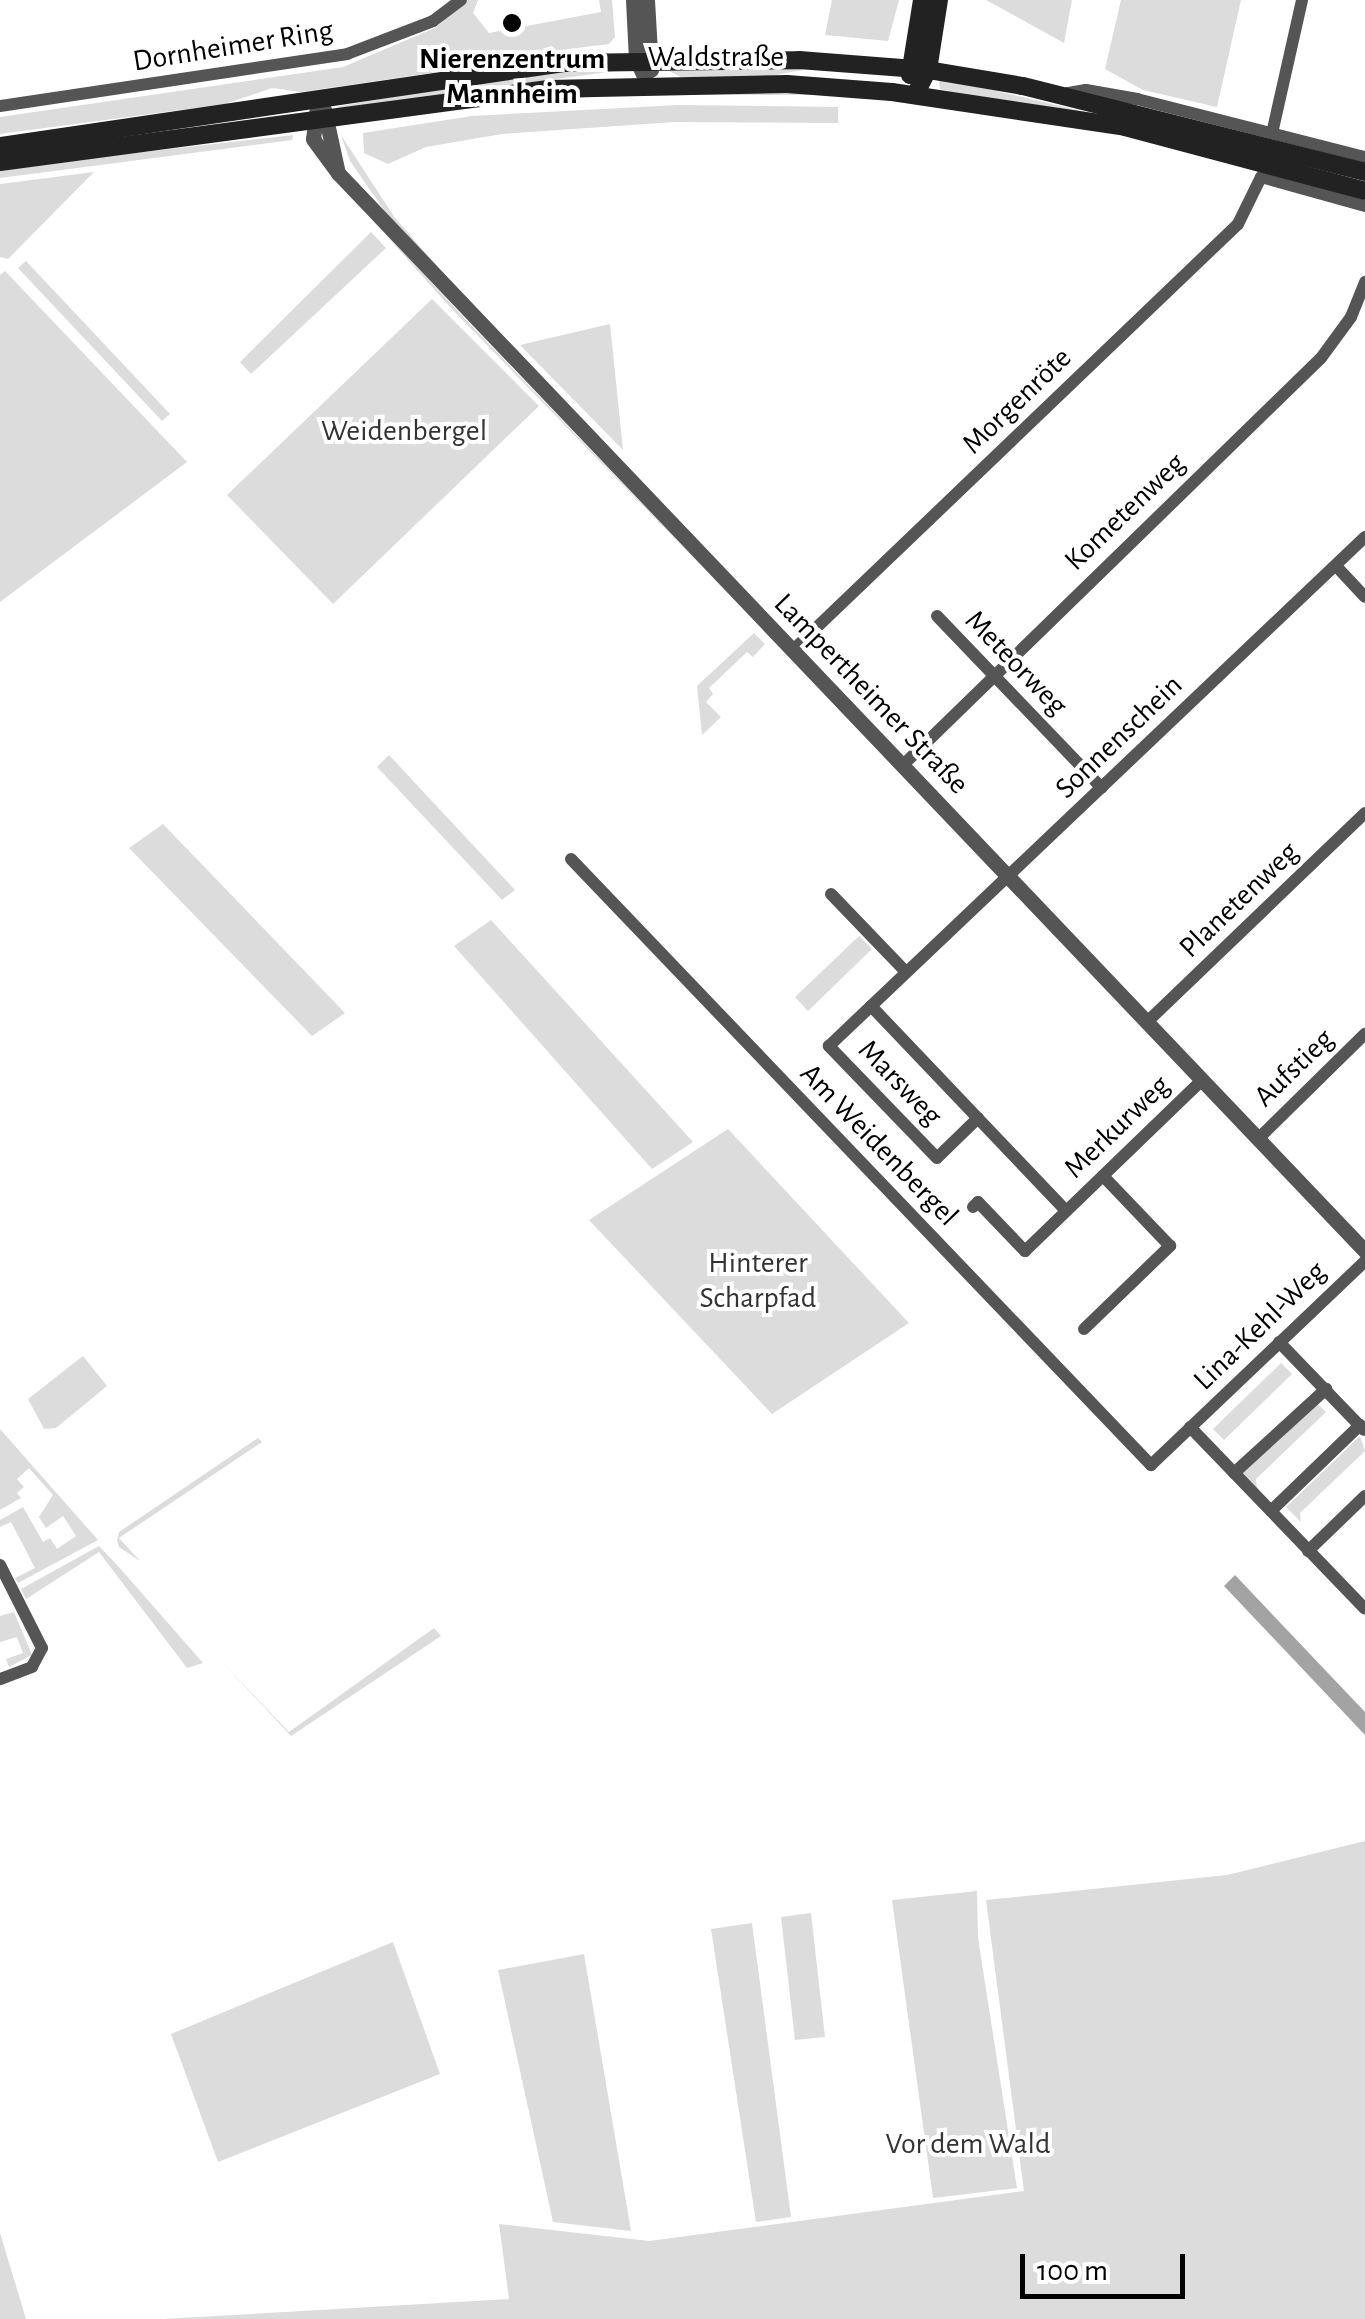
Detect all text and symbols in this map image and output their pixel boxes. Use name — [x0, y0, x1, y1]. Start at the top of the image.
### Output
marker: Nierenzentrum Mannheim — [499, 10, 525, 36]
street label: Dornheimer Ring — [130, 12, 336, 80]
street label: Waldstraße — [648, 39, 784, 75]
place label: Nierenzentrum Mannheim — [419, 41, 605, 112]
street label: Morgenröte — [955, 340, 1079, 462]
park label: Weidenbergel — [321, 413, 487, 449]
street label: Kometenweg — [1057, 446, 1193, 578]
street label: Lampertheimer Straße — [766, 586, 976, 802]
street label: Meteorweg — [957, 603, 1075, 723]
street label: Sonnenschein — [1048, 668, 1190, 806]
street label: Planetenweg — [1172, 834, 1306, 966]
street label: Aufstieg — [1247, 1021, 1341, 1115]
street label: Marsweg — [850, 1032, 950, 1134]
street label: Am Weidenbergel — [792, 1056, 966, 1234]
street label: Merkurweg — [1057, 1068, 1177, 1186]
park label: Hinterer Scharpfad — [700, 1245, 816, 1316]
street label: Lina-Kehl-Weg — [1186, 1254, 1334, 1398]
park label: Vor dem Wald — [886, 2126, 1050, 2162]
scale bar — [1025, 2234, 1190, 2296]
text: 100 m — [1037, 2256, 1108, 2286]

